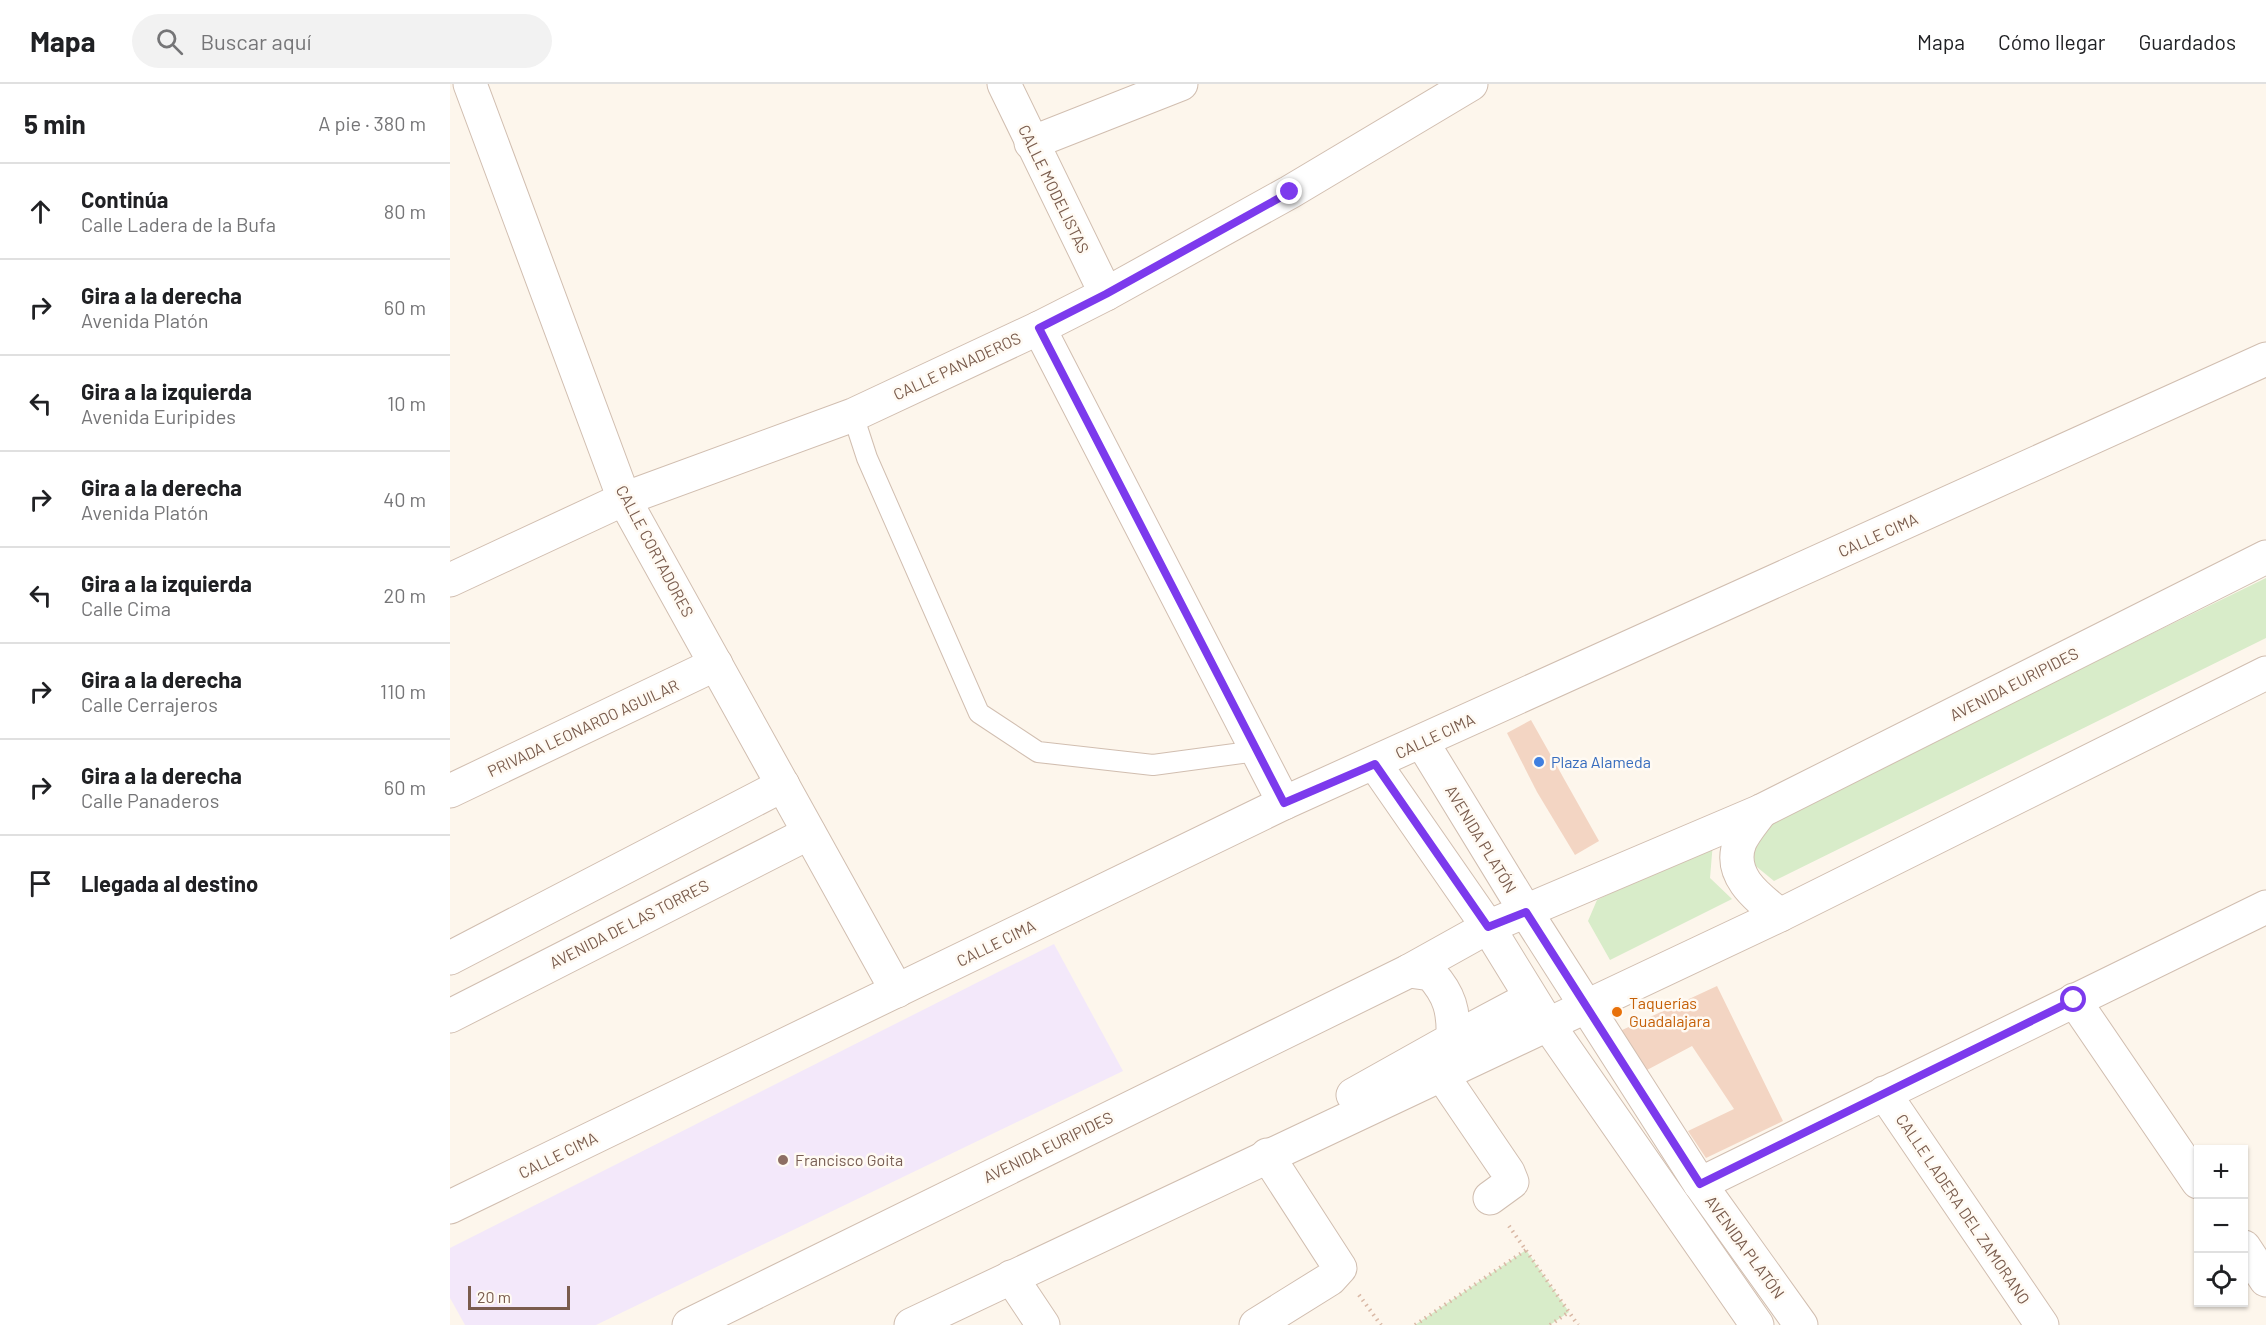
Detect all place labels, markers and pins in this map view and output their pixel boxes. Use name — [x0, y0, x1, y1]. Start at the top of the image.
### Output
place label: Plaza Alameda — [1551, 752, 1651, 771]
marker: Plaza Alameda — [1532, 755, 1546, 769]
place label: Taquerías Guadalajara — [1629, 993, 1710, 1030]
marker: Taquerías Guadalajara — [1610, 1005, 1624, 1019]
place label: Francisco Goita — [795, 1150, 903, 1169]
marker: Francisco Goita — [776, 1153, 790, 1167]

